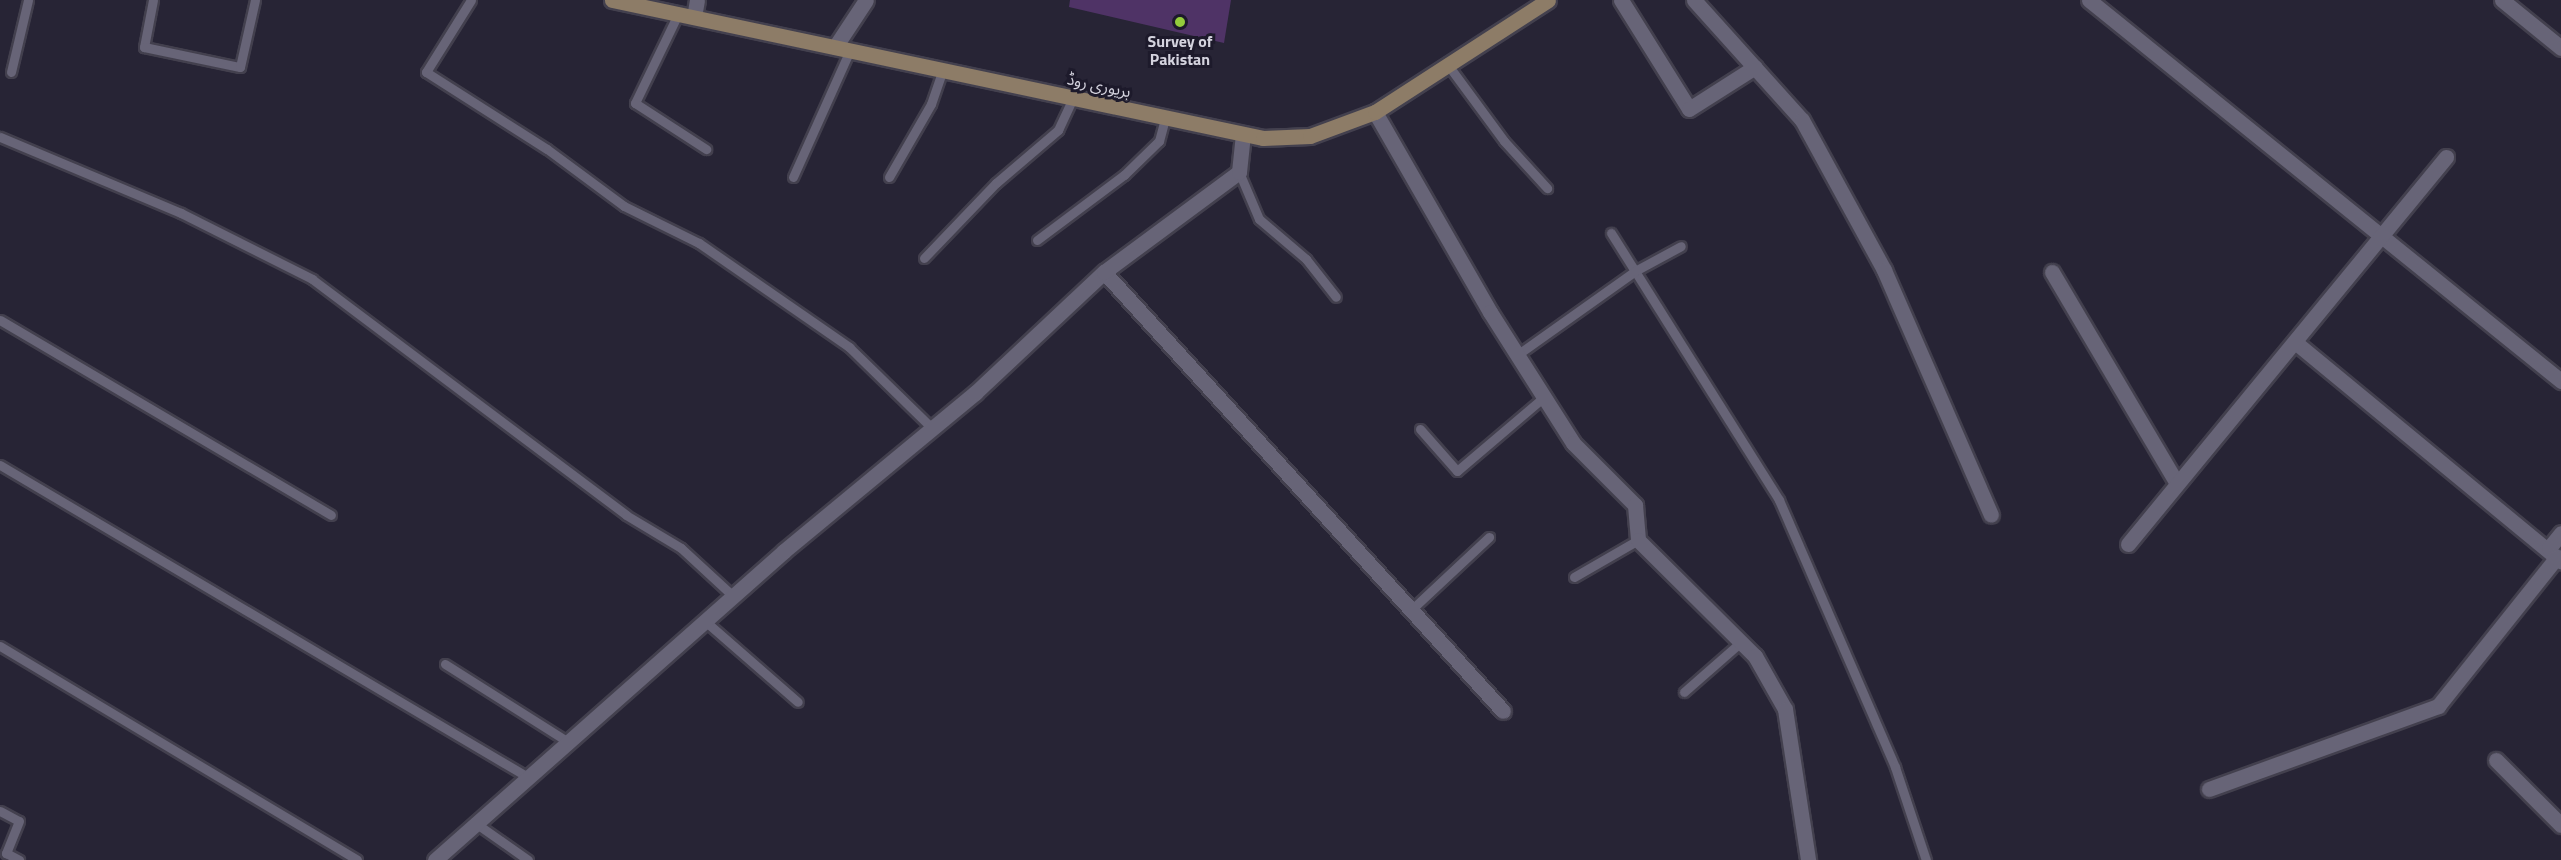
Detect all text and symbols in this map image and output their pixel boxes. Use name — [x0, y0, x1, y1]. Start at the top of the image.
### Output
marker: Survey of Pakistan — [1173, 15, 1187, 29]
place label: Survey of Pakistan — [1147, 31, 1213, 69]
street label: بریوری روڈ — [1065, 69, 1133, 101]

